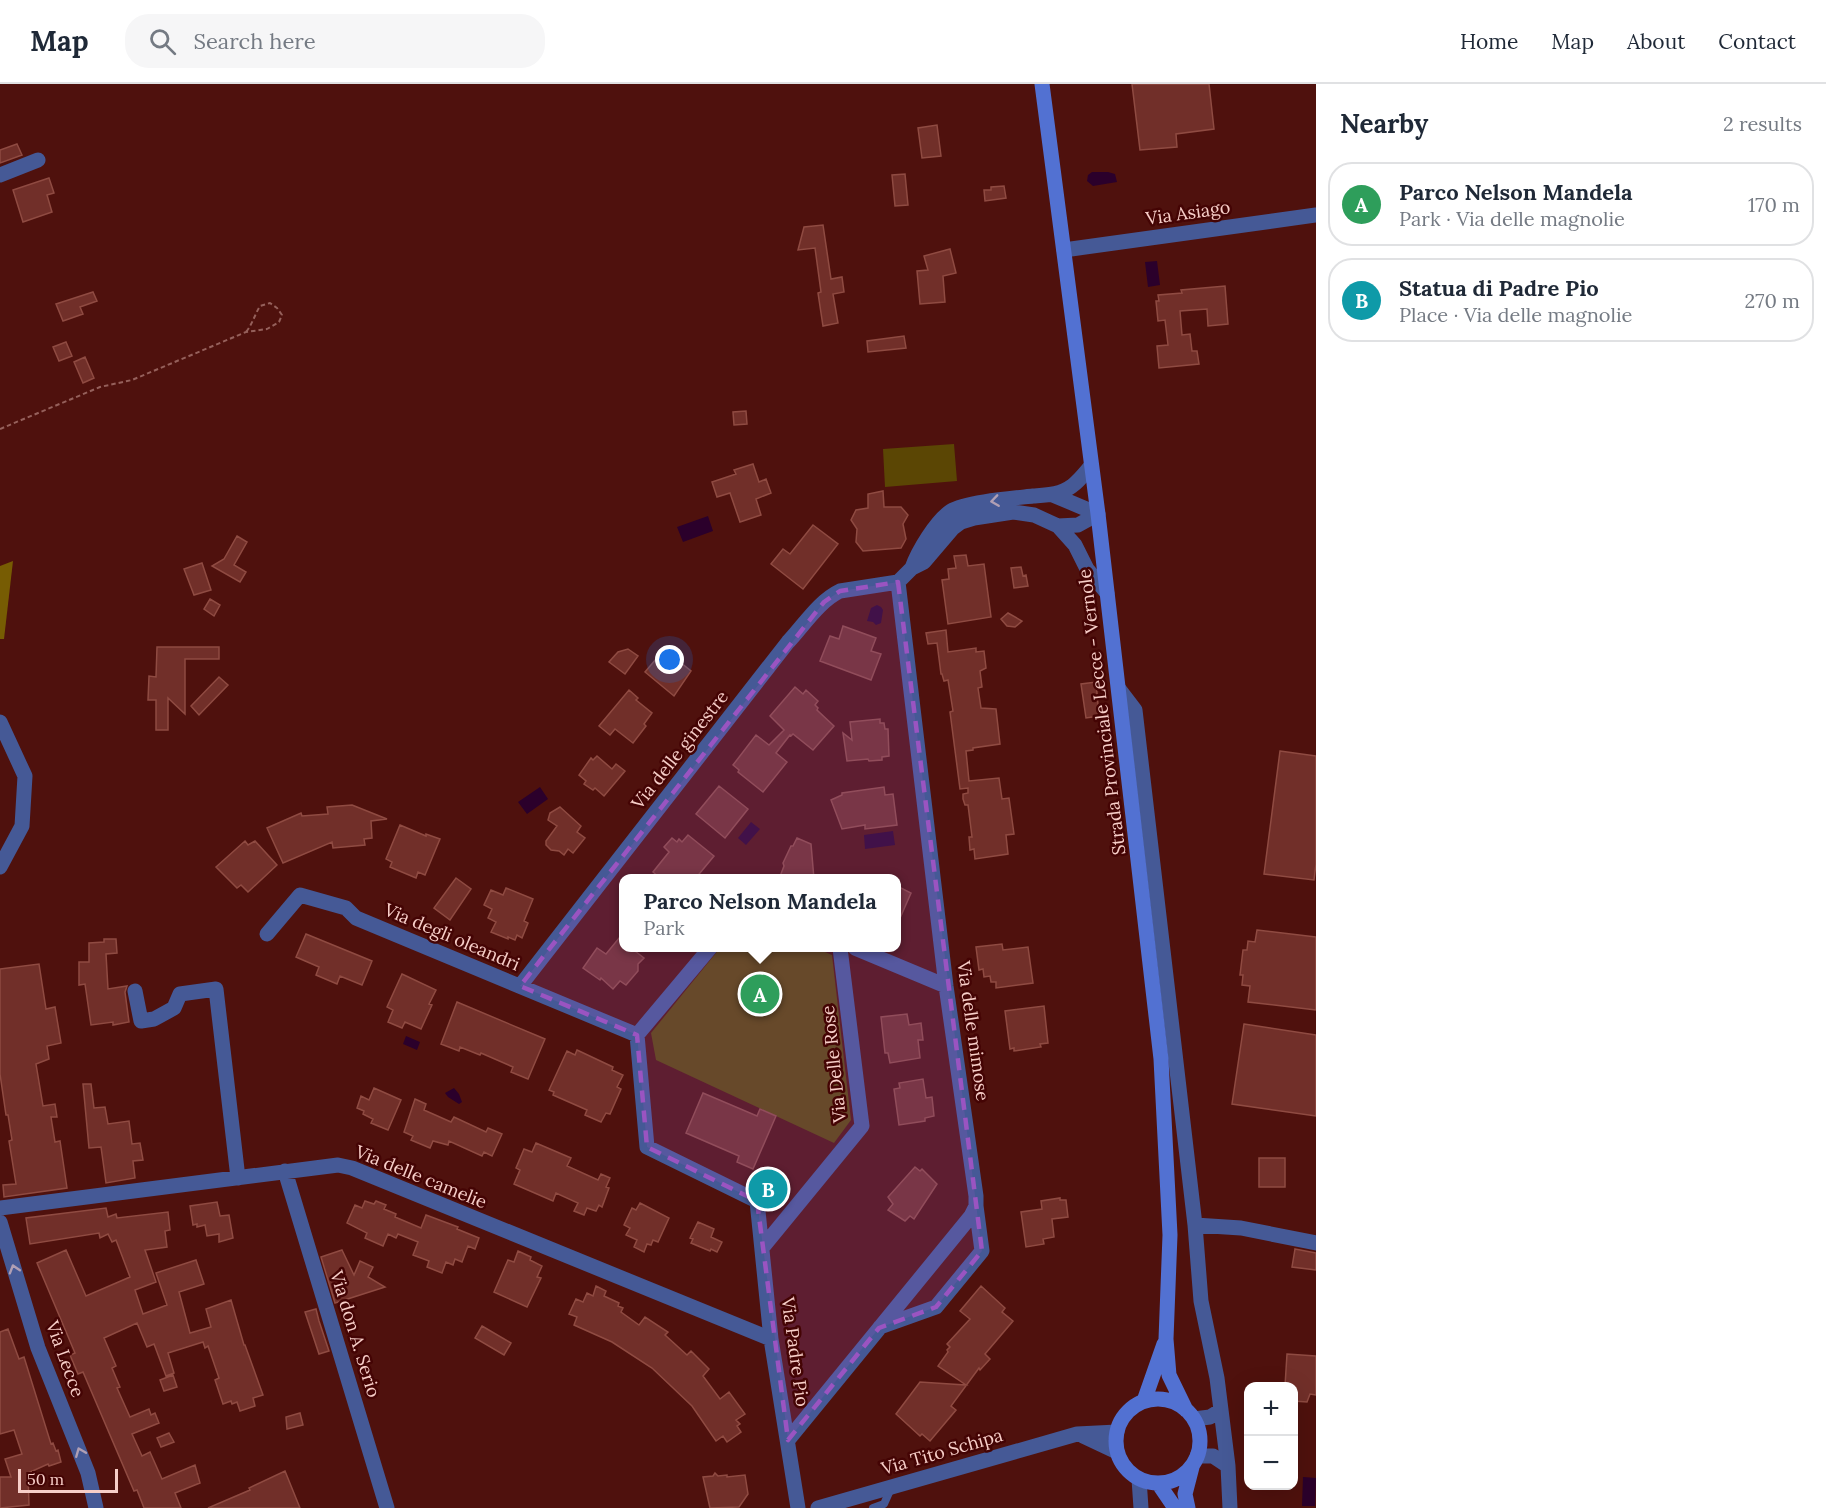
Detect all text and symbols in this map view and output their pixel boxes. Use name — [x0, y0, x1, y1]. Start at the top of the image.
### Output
search box — [125, 14, 545, 68]
text: Map — [30, 23, 89, 59]
icon: search — [146, 25, 179, 58]
text: Search here — [194, 27, 316, 55]
text: Home — [1460, 28, 1518, 55]
text: Map — [1551, 28, 1594, 55]
text: About — [1627, 28, 1685, 55]
text: Contact — [1718, 28, 1796, 55]
text: Nearby — [1340, 107, 1428, 140]
text: 2 results — [1723, 111, 1802, 136]
text: Parco Nelson Mandela — [1399, 178, 1633, 206]
text: A — [1355, 192, 1368, 217]
text: 170 m — [1748, 192, 1800, 217]
street label: Via Asiago — [1143, 195, 1232, 230]
text: Park · Via delle magnolie — [1399, 206, 1625, 231]
text: Statua di Padre Pio — [1399, 274, 1599, 302]
text: B — [1355, 288, 1368, 313]
text: 270 m — [1744, 288, 1800, 313]
text: Place · Via delle magnolie — [1399, 302, 1632, 327]
one-way arrow — [991, 495, 1000, 507]
street label: Strada Provinciale Lecce - Vernole — [1073, 567, 1130, 856]
your location — [655, 645, 684, 674]
street label: Via delle ginestre — [626, 686, 733, 814]
popup — [619, 874, 901, 952]
text: Parco Nelson Mandela — [643, 887, 877, 915]
street label: Via degli oleandri — [380, 897, 523, 975]
text: Park — [643, 915, 685, 940]
street label: Via delle mimose — [952, 958, 995, 1103]
pin: A — [740, 972, 780, 1016]
street label: Via Delle Rose — [816, 1004, 851, 1125]
street label: Via delle camelie — [351, 1139, 491, 1213]
pin: B — [748, 1166, 788, 1212]
one-way arrow — [9, 1264, 21, 1275]
street label: Via don A. Serio — [325, 1267, 386, 1400]
street label: Via Padre Pio — [776, 1295, 815, 1408]
street label: Via Lecce — [41, 1317, 90, 1400]
map controls — [1244, 1382, 1298, 1490]
button: + — [1244, 1382, 1298, 1436]
street label: Via Tito Schipa — [877, 1423, 1005, 1480]
button: − — [1244, 1436, 1298, 1490]
one-way arrow — [75, 1447, 87, 1458]
scale bar — [18, 1466, 118, 1494]
text: 50 m — [27, 1469, 64, 1489]

